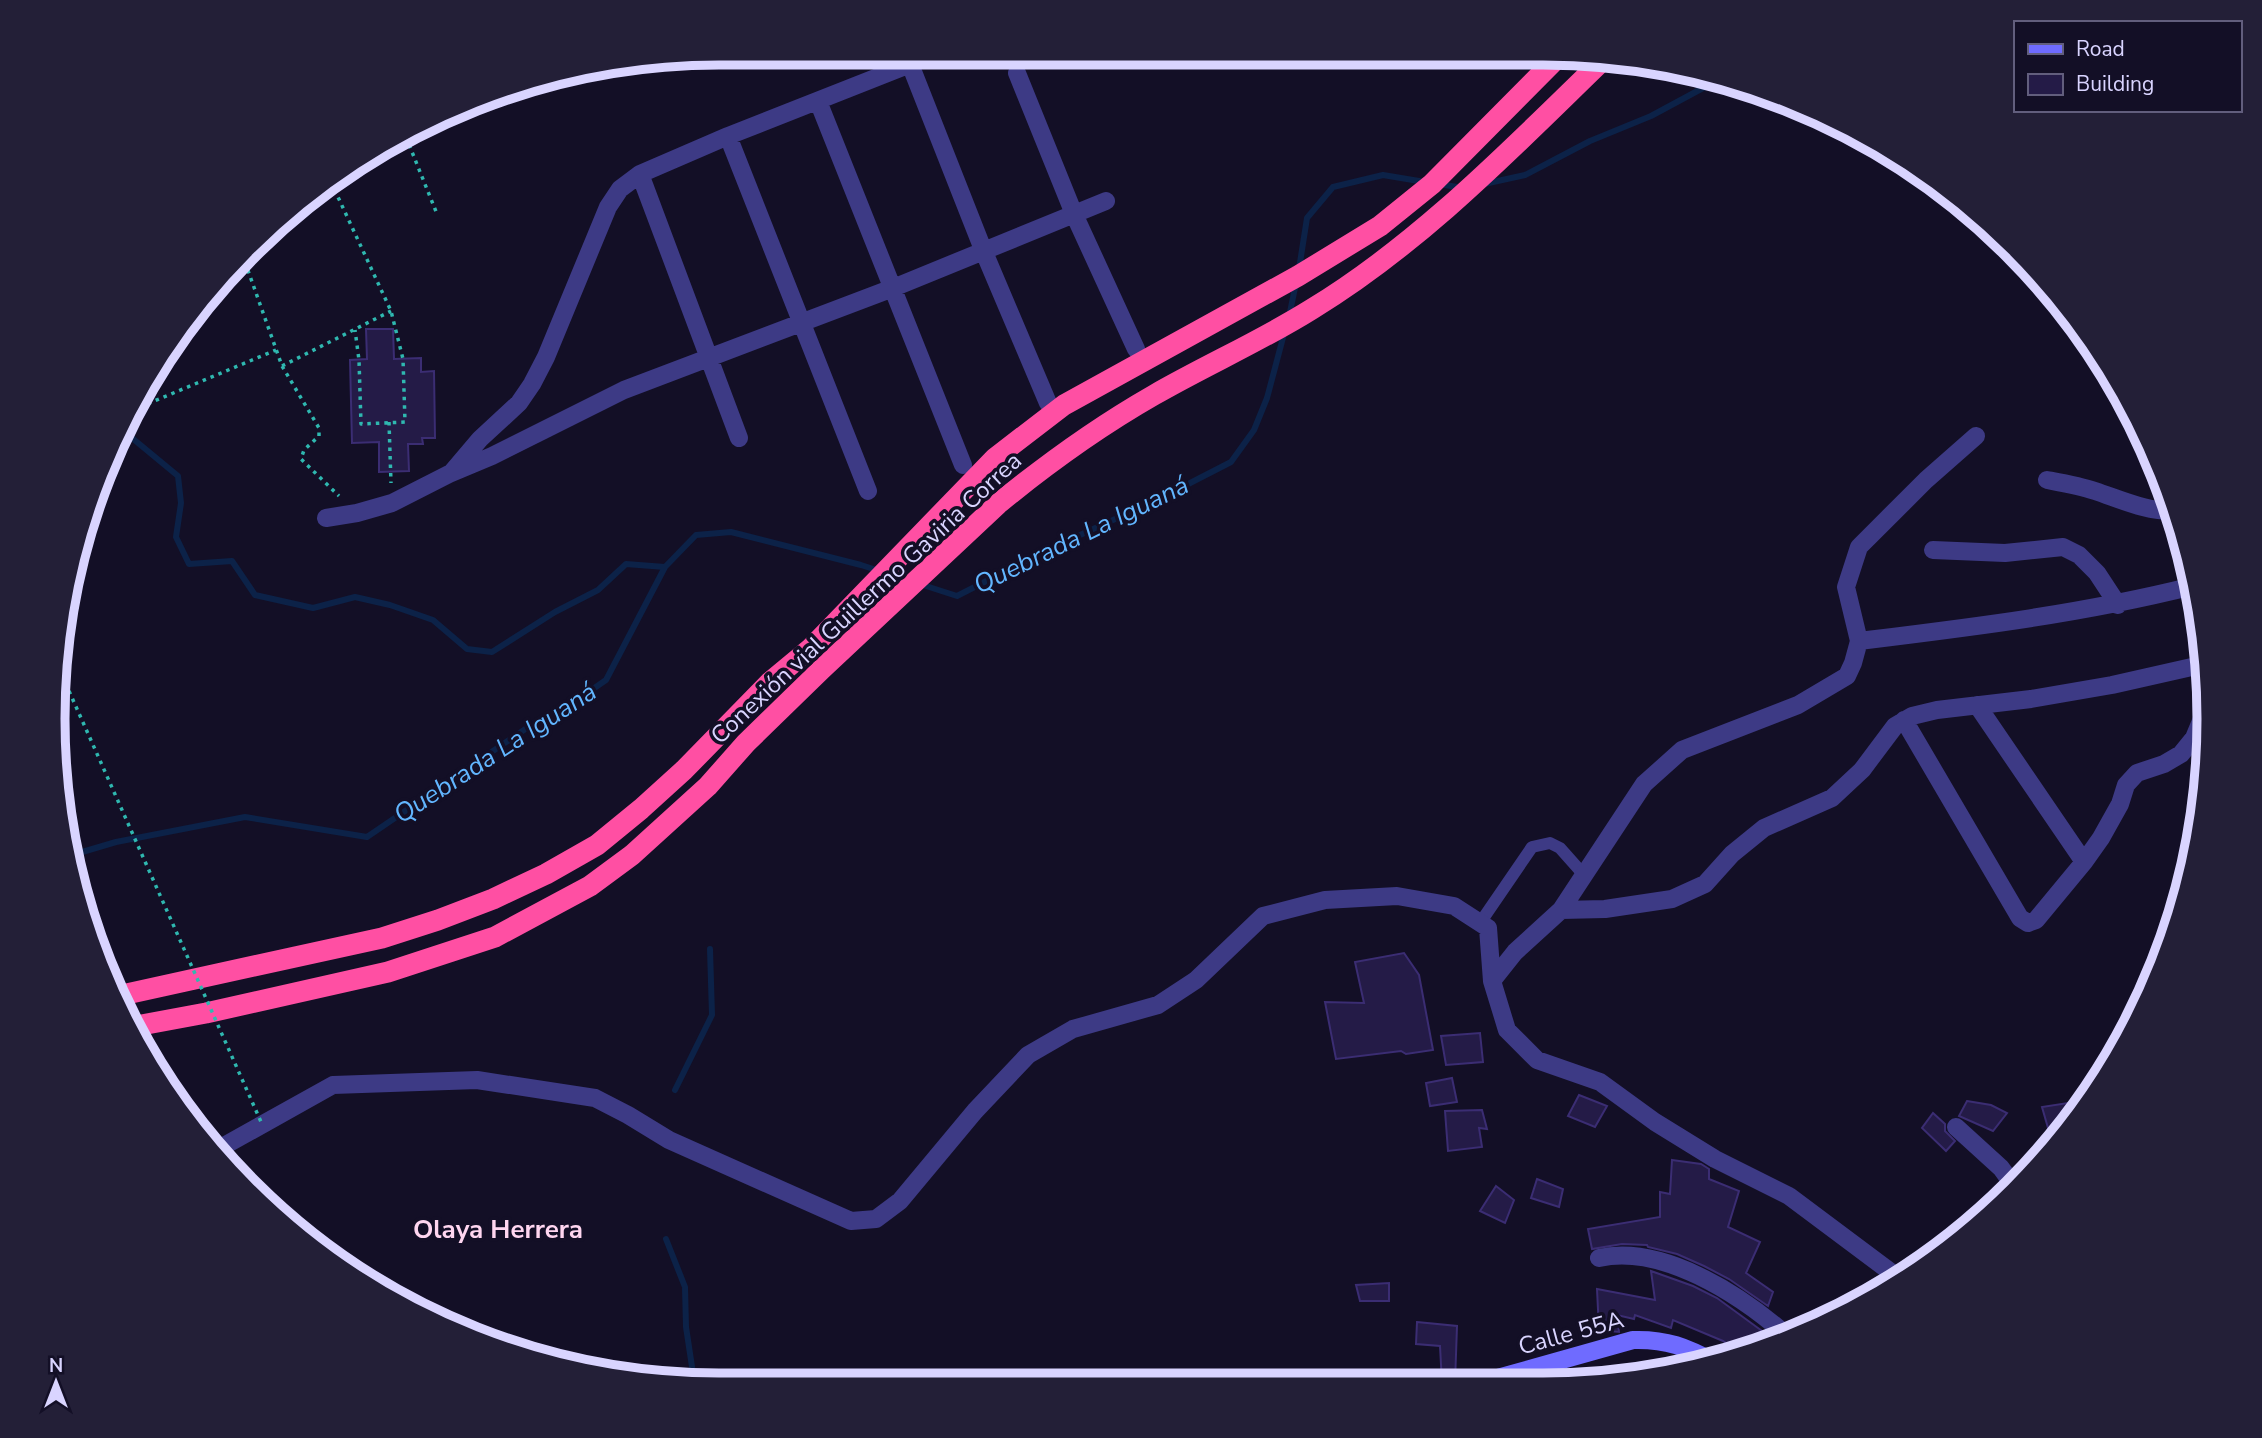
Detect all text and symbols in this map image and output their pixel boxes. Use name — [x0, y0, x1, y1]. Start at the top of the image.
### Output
legend — [2014, 21, 2241, 112]
text: Road — [2076, 35, 2125, 63]
text: Building — [2076, 70, 2154, 98]
street label: Conexión vial Guillermo Gaviria Correa — [704, 445, 1028, 751]
water label: Quebrada La Iguaná — [967, 468, 1195, 602]
water label: Quebrada La Iguaná — [387, 674, 603, 832]
district label: Olaya Herrera — [413, 1212, 583, 1247]
street label: Calle 55A — [1515, 1303, 1628, 1362]
north arrow — [21, 1347, 91, 1417]
text: N — [49, 1353, 63, 1379]

